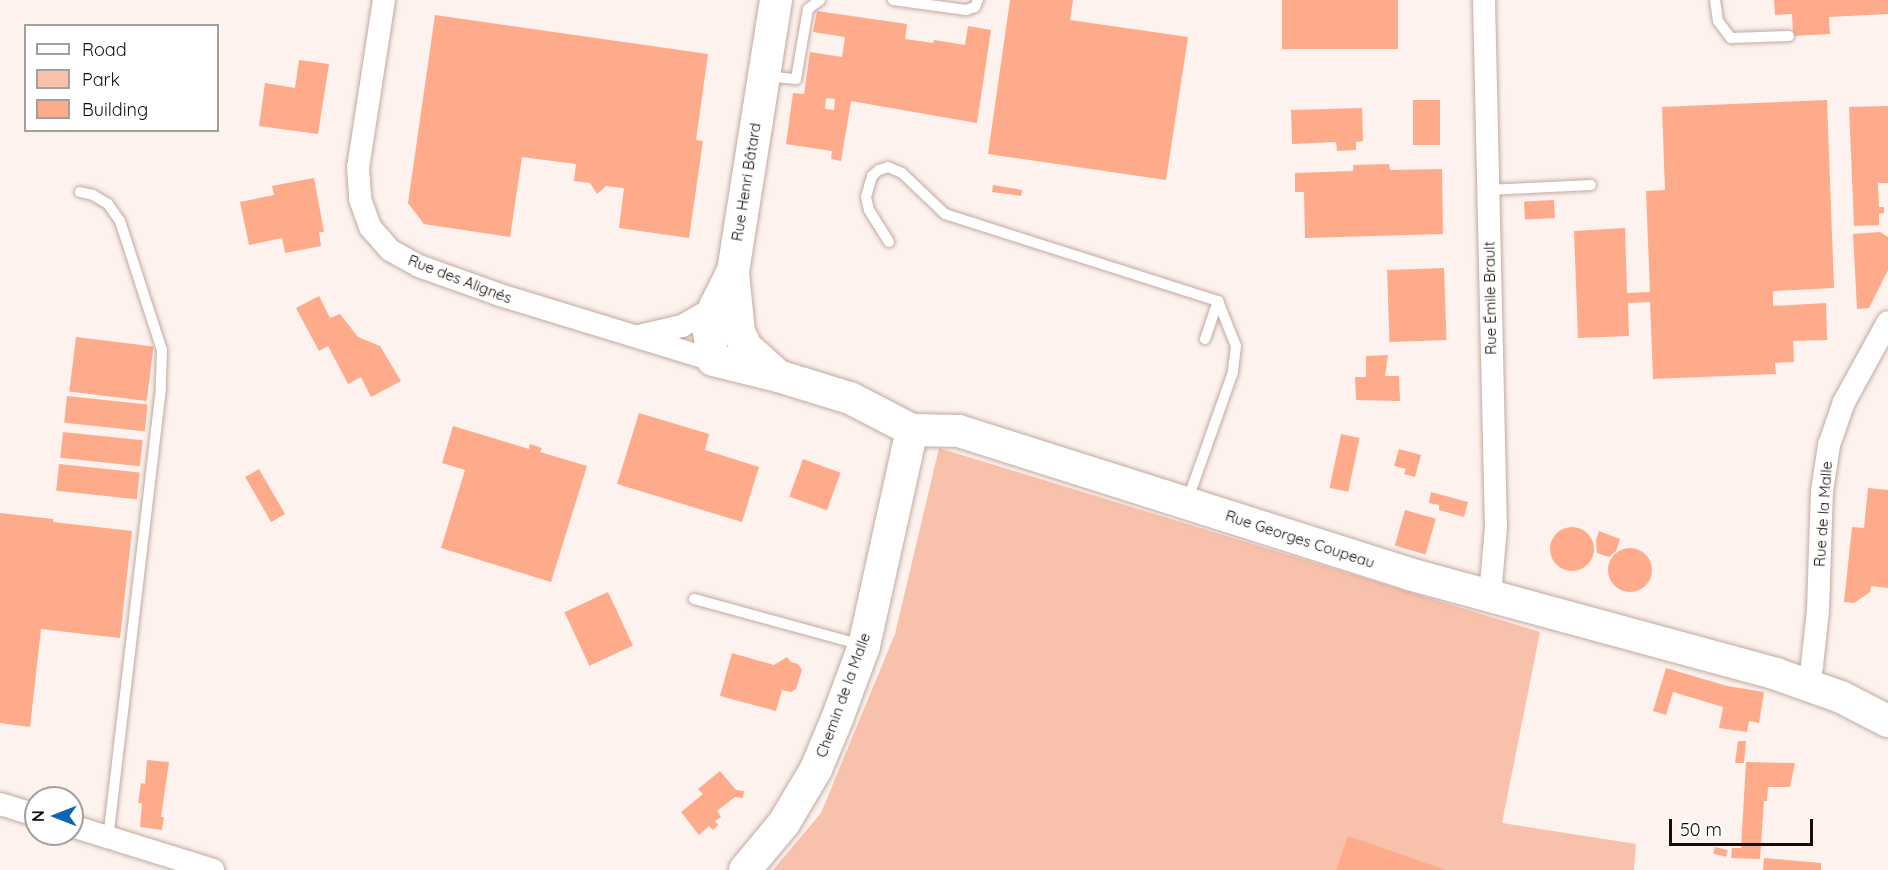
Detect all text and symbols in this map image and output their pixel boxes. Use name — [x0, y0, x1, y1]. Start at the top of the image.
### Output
legend — [24, 24, 219, 132]
text: Road — [82, 38, 127, 61]
text: Park — [82, 68, 120, 91]
text: Building — [82, 98, 148, 121]
street label: Rue Henri Bâtard — [728, 122, 764, 242]
street label: Rue Émile Brault — [1480, 241, 1500, 355]
street label: Rue des Alignés — [406, 251, 514, 307]
street label: Rue de la Malle — [1810, 460, 1836, 568]
street label: Rue Georges Coupeau — [1223, 506, 1377, 572]
street label: Chemin de la Malle — [812, 630, 874, 760]
north arrow — [24, 786, 84, 846]
scale bar — [1672, 807, 1816, 845]
text: N — [28, 810, 48, 822]
text: 50 m — [1680, 818, 1722, 841]

